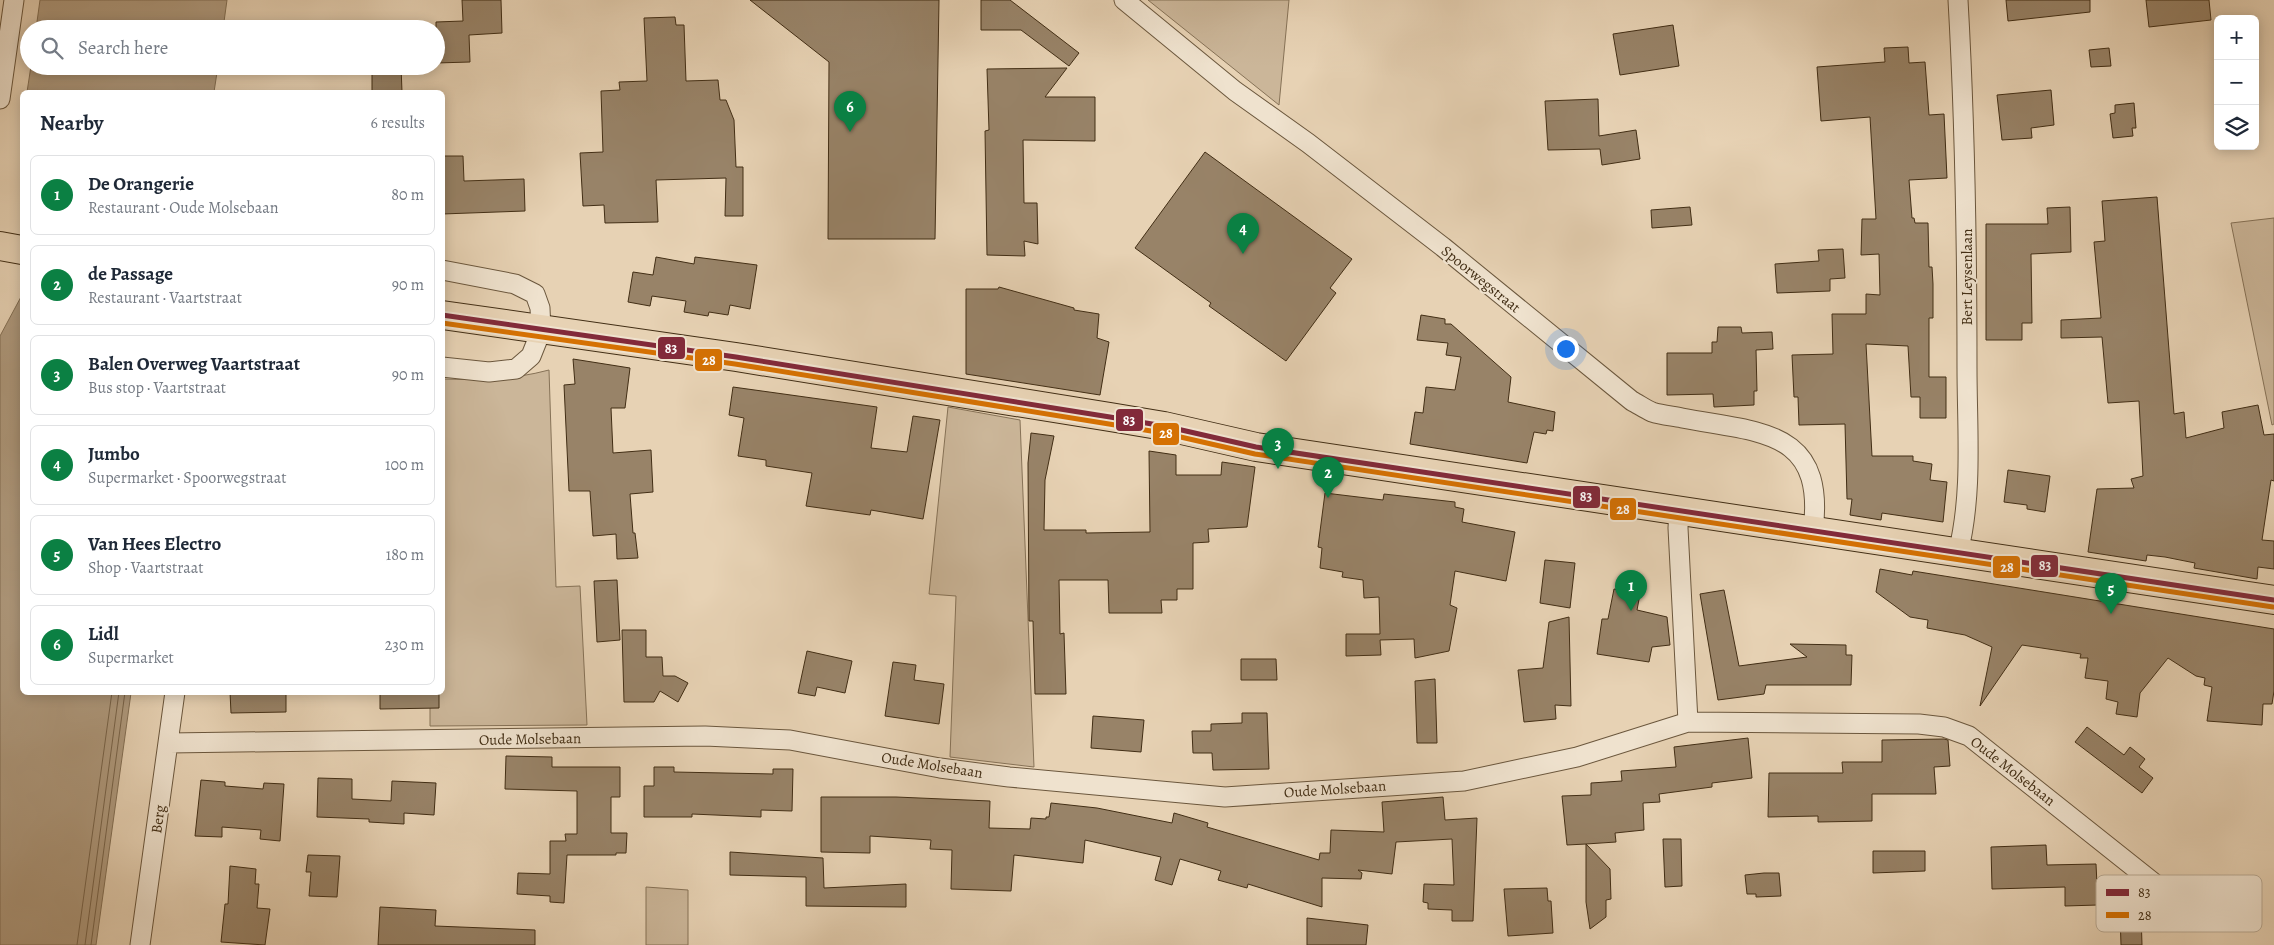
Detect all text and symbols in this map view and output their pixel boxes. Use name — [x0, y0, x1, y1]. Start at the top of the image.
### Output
map controls — [2214, 15, 2259, 150]
button: + — [2214, 15, 2259, 60]
search box — [20, 20, 445, 75]
icon: search — [38, 34, 66, 62]
text: Search here — [78, 35, 168, 61]
button: − — [2214, 60, 2259, 105]
pin: 6 — [834, 91, 866, 132]
button: layers — [2214, 105, 2259, 150]
text: Nearby — [40, 109, 103, 137]
text: 6 results — [371, 112, 425, 134]
text: De Orangerie — [88, 171, 194, 197]
text: 1 — [54, 184, 60, 206]
text: 80 m — [391, 184, 424, 206]
text: Restaurant · Oude Molsebaan — [88, 197, 278, 219]
pin: 4 — [1227, 213, 1259, 254]
street label: Bert Leysenlaan — [1957, 228, 1977, 326]
street label: Spoorwegstraat — [1437, 241, 1525, 317]
text: de Passage — [88, 261, 173, 287]
text: 2 — [53, 274, 61, 296]
text: 90 m — [392, 274, 424, 296]
text: Restaurant · Vaartstraat — [88, 287, 242, 309]
line badge: 83 — [657, 336, 686, 360]
your location — [1553, 336, 1579, 362]
text: 83 — [665, 339, 677, 358]
line badge: 28 — [694, 348, 723, 372]
text: Balen Overweg Vaartstraat — [88, 351, 300, 377]
text: 28 — [702, 351, 716, 370]
text: 3 — [54, 364, 60, 386]
text: 90 m — [392, 364, 424, 386]
text: Bus stop · Vaartstraat — [88, 377, 226, 399]
line badge: 83 — [1115, 408, 1144, 432]
text: 83 — [1123, 411, 1135, 430]
line badge: 28 — [1152, 422, 1180, 446]
text: 28 — [1159, 424, 1173, 443]
pin: 3 — [1262, 428, 1294, 469]
text: Jumbo — [88, 441, 140, 467]
text: 4 — [53, 454, 61, 476]
text: 100 m — [385, 454, 424, 476]
pin: 2 — [1312, 457, 1344, 498]
text: Supermarket · Spoorwegstraat — [88, 467, 287, 489]
line badge: 83 — [1572, 485, 1601, 509]
text: 83 — [1580, 487, 1592, 506]
line badge: 28 — [1609, 497, 1637, 521]
text: 28 — [1616, 500, 1630, 519]
text: Van Hees Electro — [88, 531, 221, 557]
text: 5 — [54, 544, 60, 566]
text: 180 m — [386, 544, 424, 566]
line badge: 83 — [2030, 554, 2059, 578]
line badge: 28 — [1992, 555, 2021, 579]
text: 83 — [2039, 556, 2051, 575]
text: Shop · Vaartstraat — [88, 557, 203, 579]
text: 28 — [2000, 558, 2014, 577]
pin: 1 — [1615, 570, 1647, 611]
pin: 5 — [2095, 573, 2127, 614]
text: Lidl — [88, 621, 119, 647]
text: 6 — [53, 634, 61, 656]
text: 230 m — [385, 634, 424, 656]
text: Supermarket — [88, 647, 174, 669]
street label: Oude Molsebaan — [479, 728, 581, 750]
street label: Oude Molsebaan — [1967, 732, 2059, 810]
street label: Oude Molsebaan — [880, 747, 984, 783]
street label: Oude Molsebaan — [1283, 775, 1387, 803]
street label: Berg — [146, 803, 170, 835]
legend — [2096, 875, 2262, 932]
text: 83 — [2138, 883, 2151, 902]
text: 28 — [2138, 906, 2152, 925]

